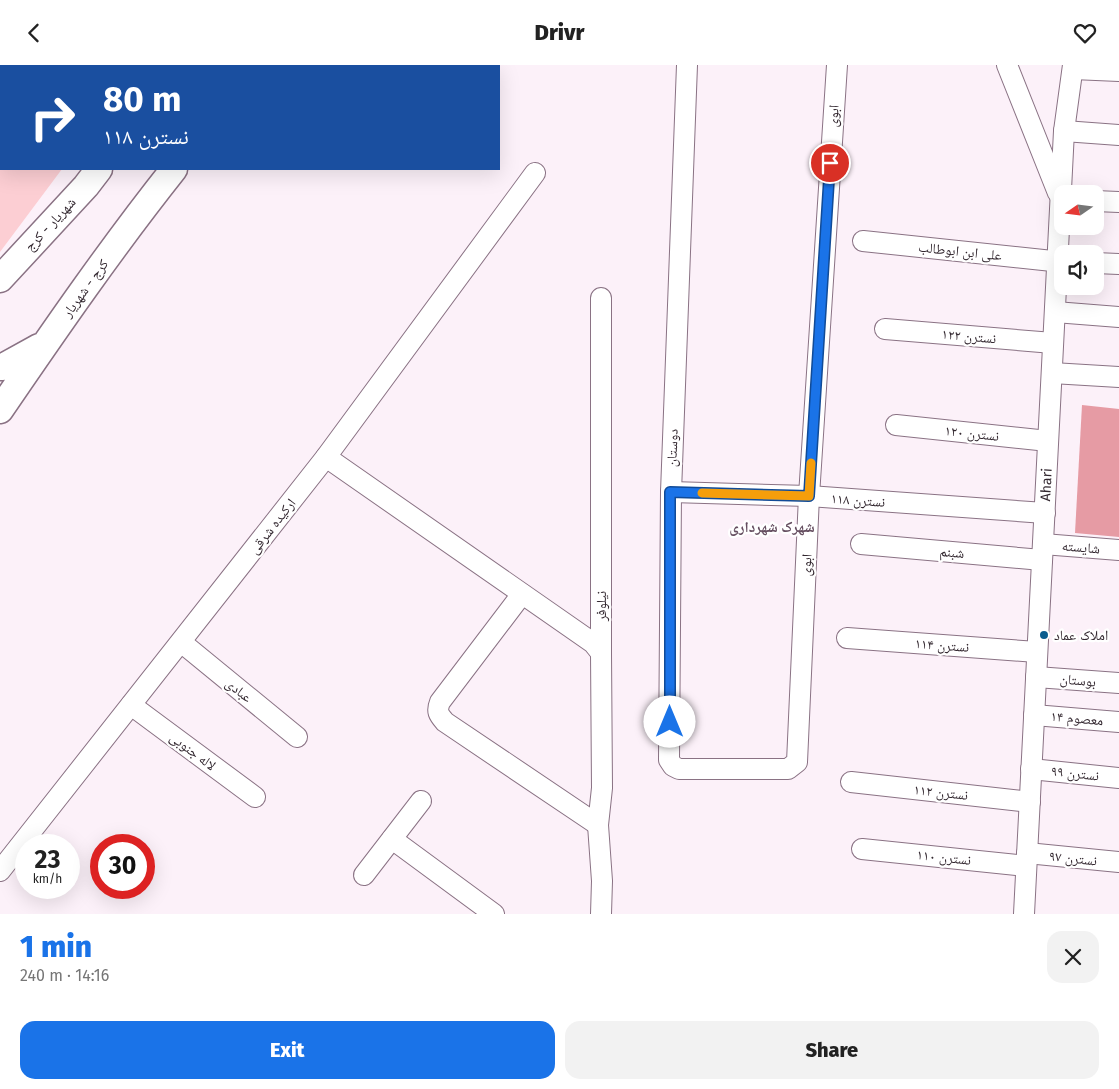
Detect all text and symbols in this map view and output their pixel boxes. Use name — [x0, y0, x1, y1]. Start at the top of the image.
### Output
icon: back — [20, 19, 48, 47]
text: Drivr — [535, 19, 584, 46]
icon: heart — [1071, 19, 1099, 47]
text: 80 m — [103, 78, 182, 120]
icon: right — [20, 85, 85, 150]
street label: ابوی — [824, 104, 843, 128]
text: نسترن ۱۱۸ — [103, 123, 189, 150]
pin — [809, 142, 851, 184]
icon: arrive — [816, 149, 844, 177]
north arrow — [1054, 185, 1104, 235]
map controls — [1054, 185, 1104, 295]
street label: شهریار - کرج — [21, 194, 80, 255]
street label: علی ابن ابوطالب — [917, 239, 1003, 264]
button: sound — [1054, 245, 1104, 295]
street label: کرج - شهریار — [58, 256, 113, 322]
street label: نسترن ۱۲۲ — [941, 326, 997, 347]
street label: نسترن ۱۲۰ — [944, 422, 1000, 445]
street label: دوستان — [663, 428, 682, 467]
street label: Ahari — [1037, 468, 1056, 502]
street label: نسترن ۱۱۸ — [830, 490, 886, 511]
street label: ارکیده شرقی — [245, 495, 299, 558]
district label: شهرک شهرداری — [729, 518, 815, 536]
street label: شایسته — [1061, 537, 1101, 558]
street label: شبنم — [939, 543, 965, 563]
street label: ابوی — [797, 553, 816, 577]
street label: نیلوفر — [593, 591, 610, 622]
place label: املاک عماد — [1054, 627, 1108, 644]
marker: املاک عماد — [1038, 629, 1050, 641]
street label: نسترن ۱۱۴ — [914, 635, 970, 656]
street label: بوستان — [1059, 670, 1097, 691]
street label: عبادی — [222, 675, 255, 706]
position arrow — [643, 695, 695, 747]
street label: ۱۴ معصوم — [1050, 708, 1104, 730]
street label: لاله جنوبی — [166, 729, 219, 774]
street label: نسترن ۹۹ — [1050, 763, 1100, 784]
street label: نسترن ۱۱۲ — [913, 781, 969, 804]
speed limit sign: 30 — [90, 834, 155, 899]
text: 23 — [35, 845, 60, 875]
street label: نسترن ۱۱۰ — [916, 846, 972, 869]
street label: نسترن ۹۷ — [1048, 848, 1098, 869]
text: km/h — [33, 872, 62, 886]
text: 1 min — [20, 929, 92, 965]
button: close — [1047, 931, 1099, 983]
text: 240 m · 14:16 — [20, 966, 109, 985]
button: Exit — [20, 1021, 555, 1079]
button: Share — [565, 1021, 1099, 1079]

